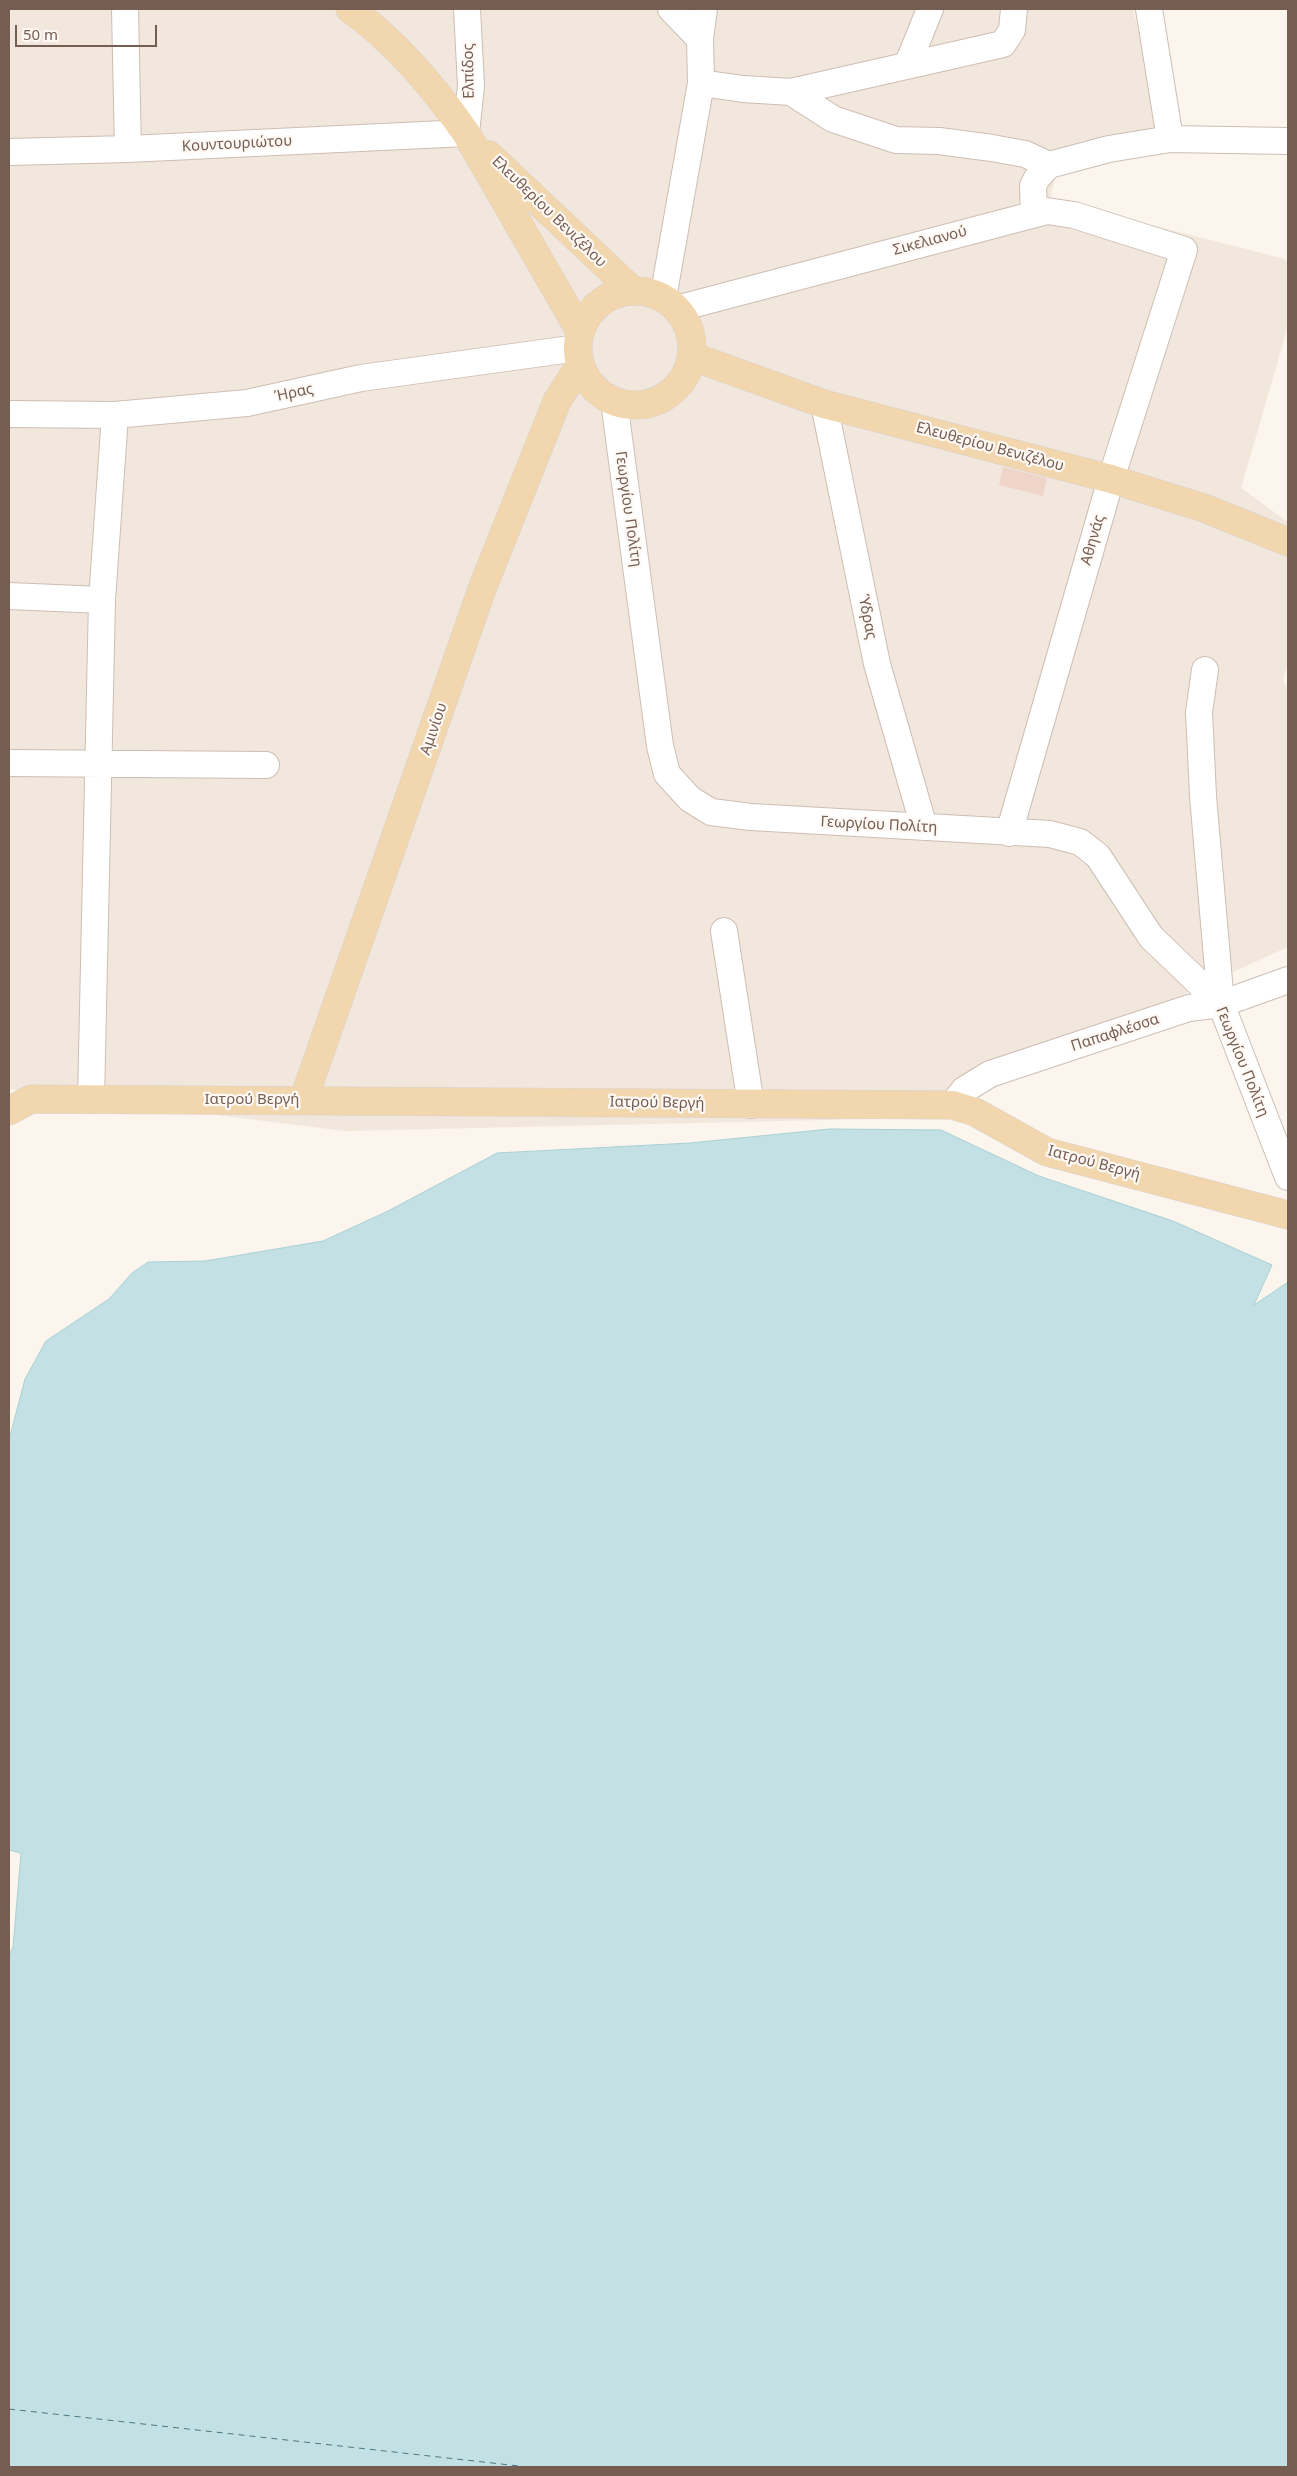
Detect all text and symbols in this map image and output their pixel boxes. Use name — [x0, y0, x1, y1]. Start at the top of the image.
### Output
scale bar — [18, 15, 160, 47]
text: 50 m — [23, 24, 58, 44]
street label: Ελπίδος — [460, 43, 478, 99]
street label: Κουντουριώτου — [181, 132, 293, 156]
street label: Ελευθερίου Βενιζέλου — [488, 153, 610, 271]
street label: Σικελιανού — [891, 222, 969, 260]
street label: Ήρας — [273, 380, 315, 406]
street label: Ελευθερίου Βενιζέλου — [914, 419, 1066, 475]
street label: Γεωργίου Πολίτη — [611, 450, 645, 568]
street label: Αθηνάς — [1077, 513, 1109, 567]
street label: Ύδρας — [854, 593, 880, 641]
street label: Αμινίου — [417, 700, 451, 758]
street label: Γεωργίου Πολίτη — [820, 813, 938, 837]
street label: Γεωργίου Πολίτη — [1212, 1004, 1272, 1120]
street label: Παπαφλέσσα — [1069, 1010, 1161, 1056]
street label: Ιατρού Βεργή — [205, 1091, 299, 1109]
street label: Ιατρού Βεργή — [609, 1093, 705, 1113]
street label: Ιατρού Βεργή — [1046, 1142, 1142, 1184]

